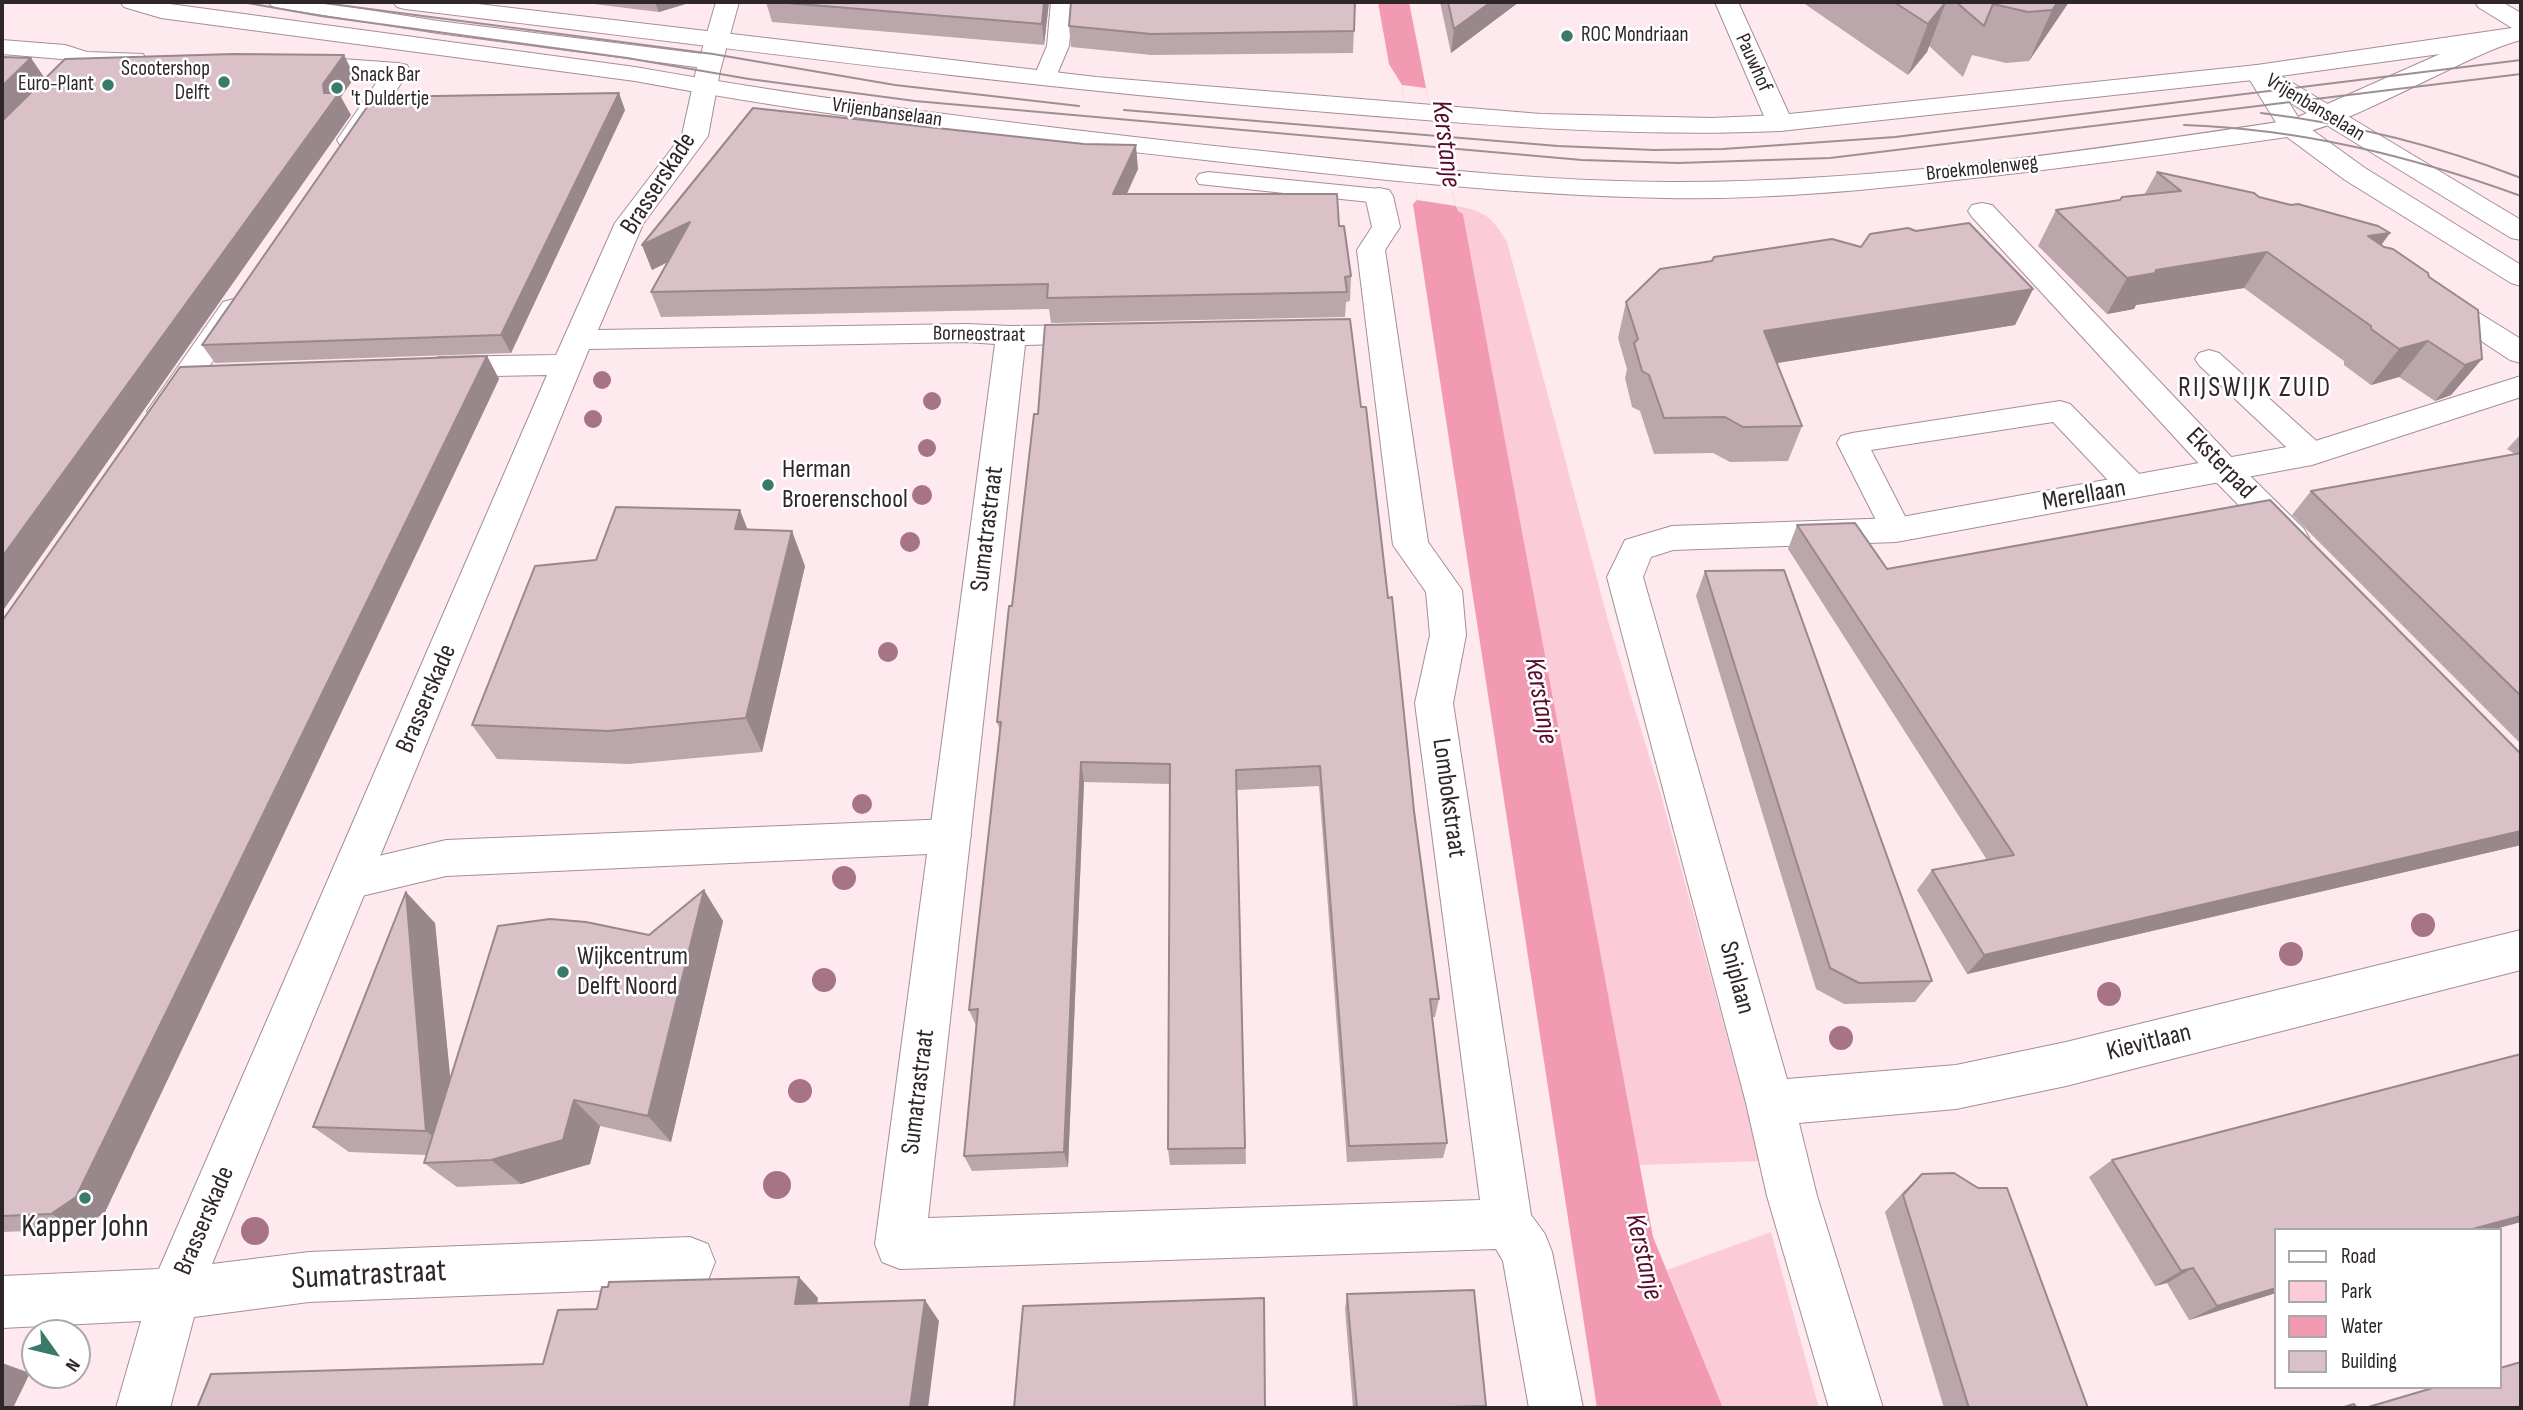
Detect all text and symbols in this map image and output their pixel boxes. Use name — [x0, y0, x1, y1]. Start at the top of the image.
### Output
place label: ROC Mondriaan — [1581, 23, 1688, 49]
marker: ROC Mondriaan — [1559, 28, 1575, 44]
street label: Pauwhof — [1729, 30, 1777, 96]
place label: Scootershop Delft — [121, 57, 210, 107]
place label: Snack Bar 't Duldertje — [351, 63, 429, 113]
street label: Vrijenbanselaan — [2261, 69, 2369, 147]
place label: Euro-Plant — [18, 72, 94, 98]
marker: Scootershop Delft — [216, 74, 232, 90]
marker: Euro-Plant — [100, 77, 116, 93]
marker: Snack Bar 't Duldertje — [329, 80, 345, 96]
street label: Vrijenbanselaan — [830, 93, 944, 133]
water label: Kerstanje — [1423, 99, 1467, 189]
street label: Brasserskade — [615, 127, 703, 241]
street label: Broekmolenweg — [1925, 151, 2039, 187]
street label: Borneostraat — [933, 322, 1025, 348]
district label: RIJSWIJK ZUID — [2180, 372, 2330, 406]
street label: Eksterpad — [2179, 422, 2261, 506]
place label: Herman Broerenschool — [782, 454, 908, 516]
street label: Sumatrastraat — [965, 465, 1011, 593]
street label: Merellaan — [2040, 473, 2128, 519]
marker: Herman Broerenschool — [760, 477, 776, 493]
street label: Brasserskade — [390, 640, 464, 758]
water label: Kerstanje — [1516, 655, 1564, 747]
street label: Lombokstraat — [1424, 736, 1472, 860]
street label: Sniplaan — [1711, 938, 1761, 1018]
place label: Wijkcentrum Delft Noord — [577, 941, 688, 1002]
marker: Wijkcentrum Delft Noord — [555, 964, 571, 980]
street label: Kievitlaan — [2104, 1017, 2194, 1069]
street label: Sumatrastraat — [896, 1028, 942, 1156]
street label: Brasserskade — [168, 1162, 242, 1280]
marker: Kapper John — [77, 1190, 93, 1206]
place label: Kapper John — [21, 1209, 149, 1247]
water label: Kerstanje — [1617, 1211, 1669, 1303]
legend — [2274, 1228, 2502, 1389]
text: Road — [2341, 1244, 2376, 1269]
street label: Sumatrastraat — [291, 1253, 447, 1299]
text: Park — [2341, 1279, 2372, 1304]
text: Water — [2341, 1314, 2383, 1339]
north arrow — [21, 1319, 91, 1389]
text: Building — [2341, 1349, 2397, 1374]
text: N — [60, 1354, 85, 1376]

